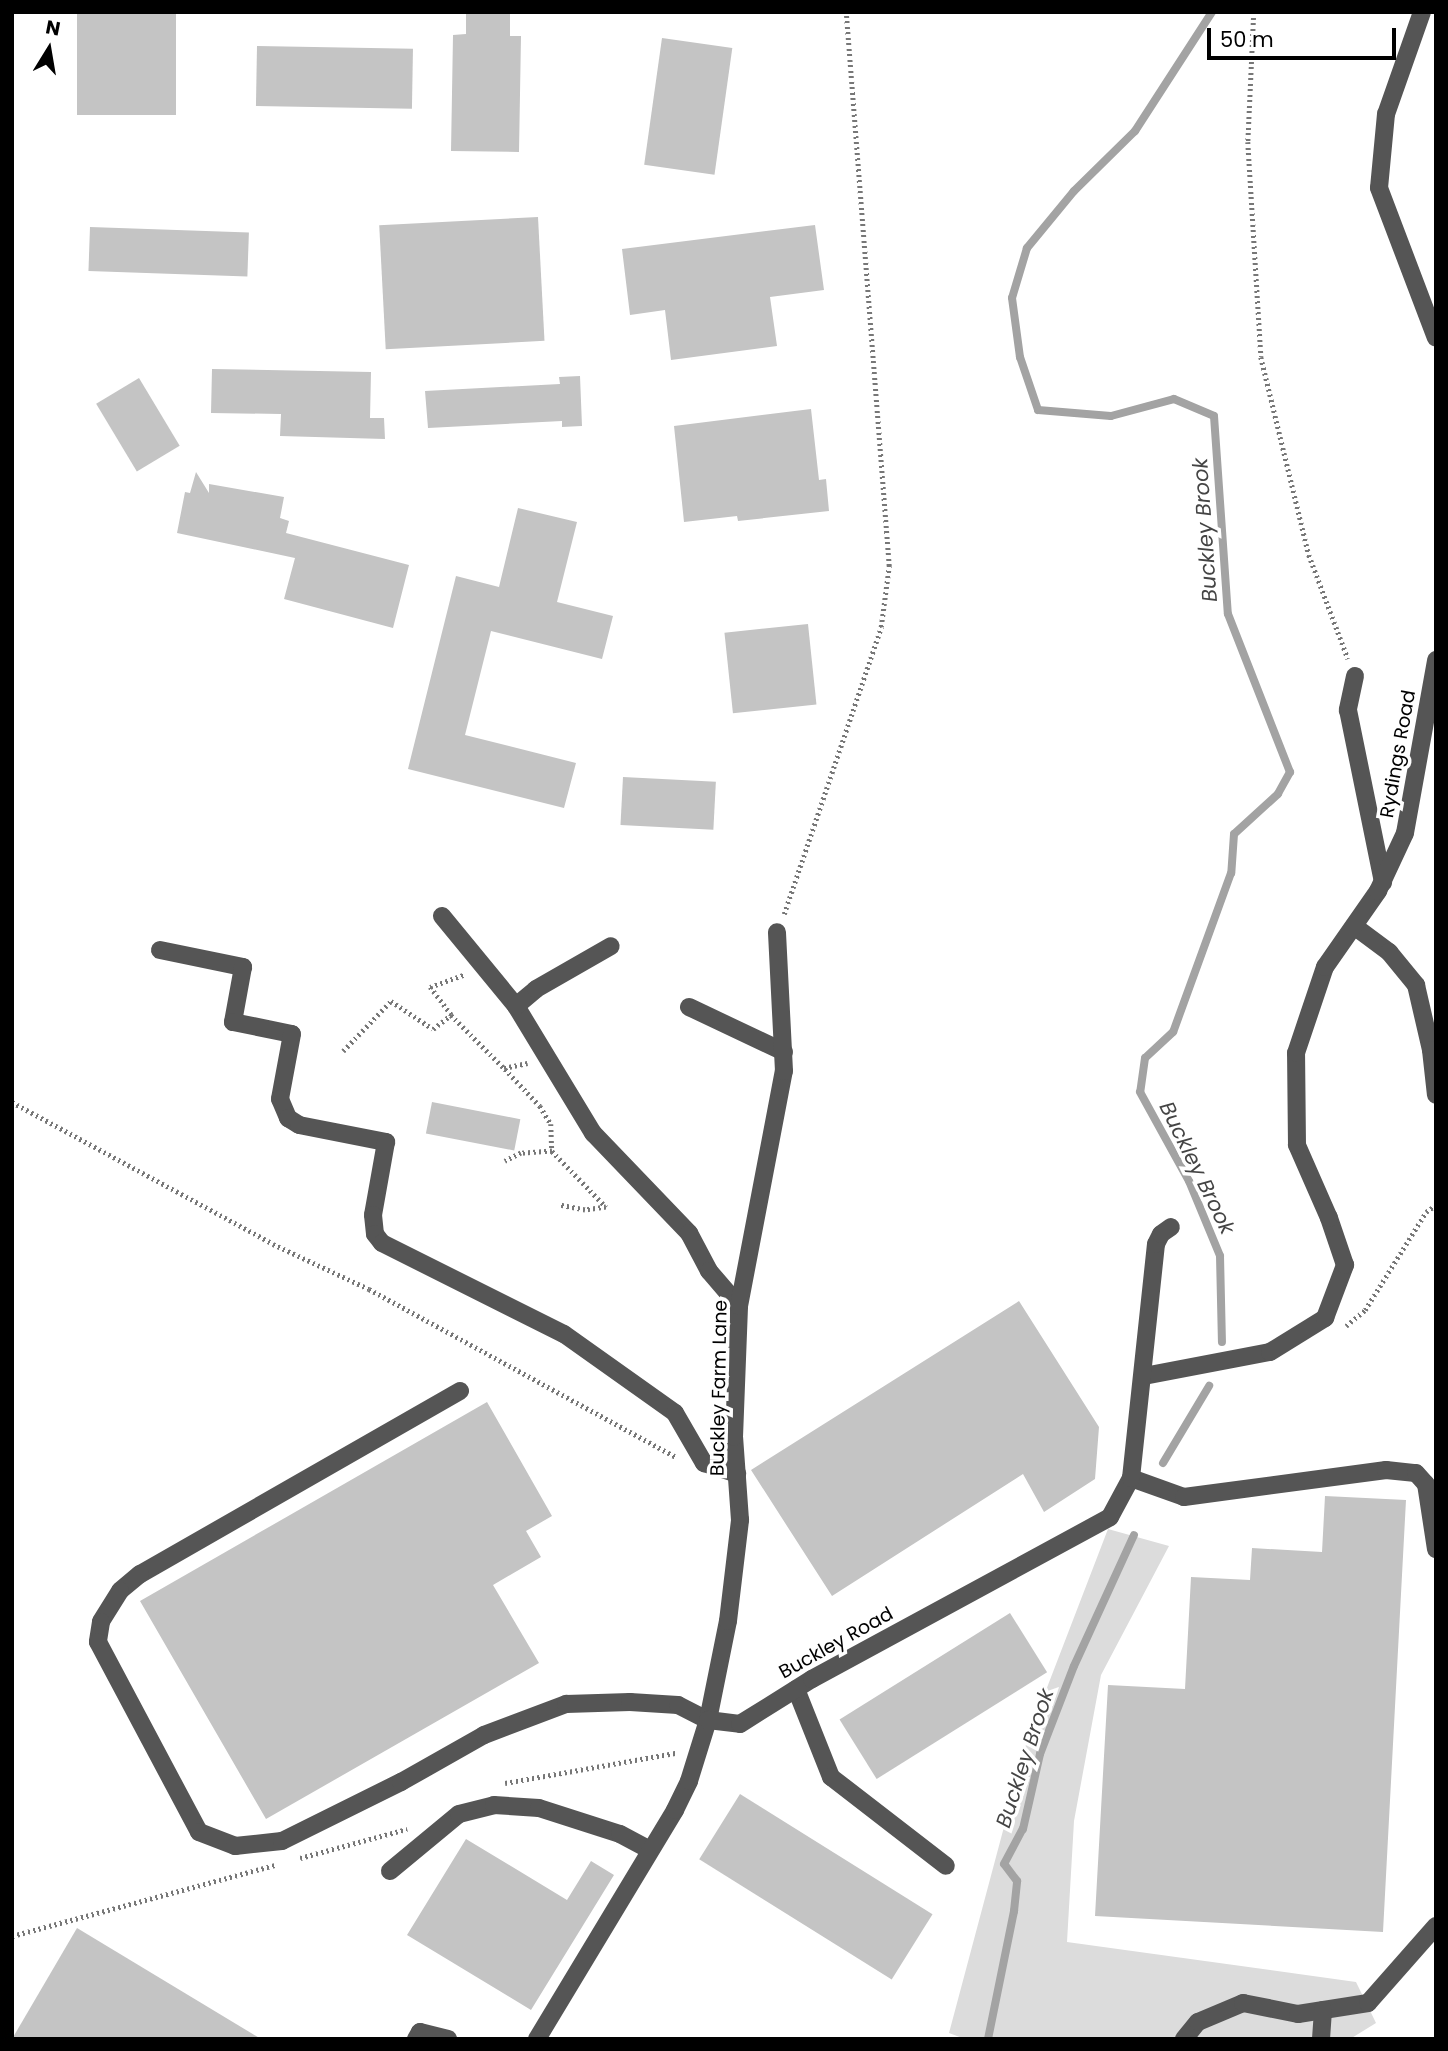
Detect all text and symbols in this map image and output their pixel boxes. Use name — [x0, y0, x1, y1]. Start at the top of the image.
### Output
text: N — [44, 13, 63, 43]
north arrow — [14, 14, 84, 84]
scale bar — [1210, 14, 1399, 58]
text: 50 m — [1220, 25, 1274, 54]
water label: Buckley Brook — [1187, 457, 1223, 603]
street label: Rydings Road — [1376, 688, 1420, 820]
water label: Buckley Brook — [1154, 1098, 1240, 1238]
street label: Buckley Farm Lane — [706, 1300, 732, 1476]
street label: Buckley Road — [775, 1602, 897, 1684]
water label: Buckley Brook — [991, 1685, 1059, 1831]

